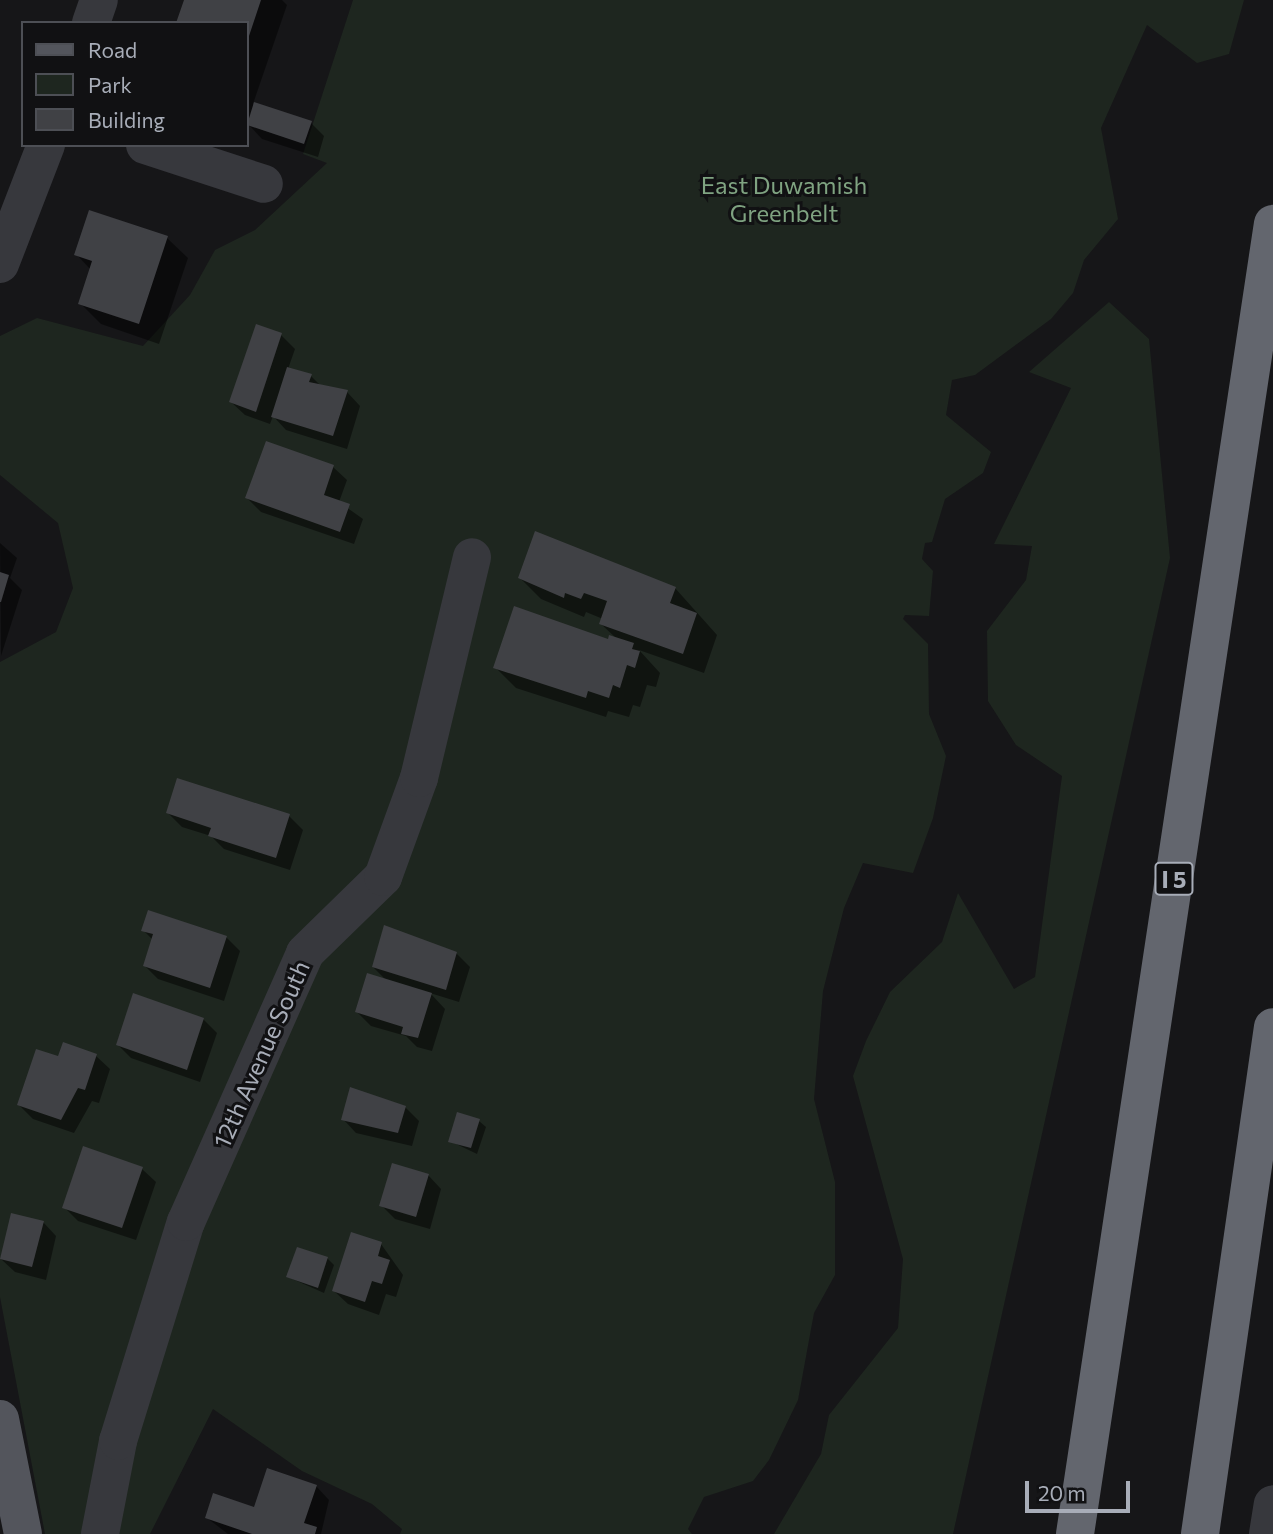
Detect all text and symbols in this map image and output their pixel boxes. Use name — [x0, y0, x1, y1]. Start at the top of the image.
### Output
legend — [21, 21, 248, 147]
text: Road — [88, 37, 137, 62]
text: Park — [88, 72, 132, 97]
text: Building — [88, 107, 165, 132]
park label: East Duwamish Greenbelt — [701, 171, 867, 227]
road number: I 5 — [1153, 860, 1195, 898]
street label: 12th Avenue South — [207, 956, 315, 1152]
scale bar — [1028, 1468, 1133, 1512]
text: 20 m — [1038, 1480, 1086, 1505]

